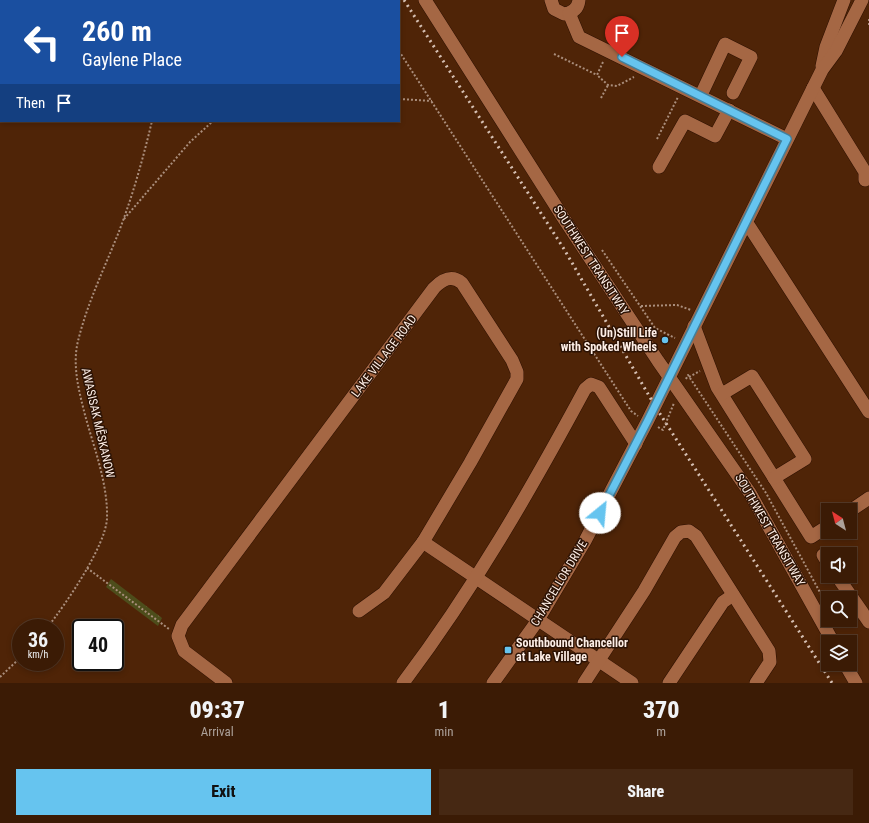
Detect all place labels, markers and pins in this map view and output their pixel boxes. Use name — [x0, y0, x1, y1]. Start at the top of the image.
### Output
pin — [605, 16, 639, 57]
place label: (Un)Still Life with Spoked Wheels — [561, 326, 658, 354]
marker: (Un)Still Life with Spoked Wheels — [660, 335, 670, 345]
place label: Southbound Chancellor at Lake Village — [516, 636, 628, 664]
marker: Southbound Chancellor at Lake Village — [503, 645, 513, 655]

